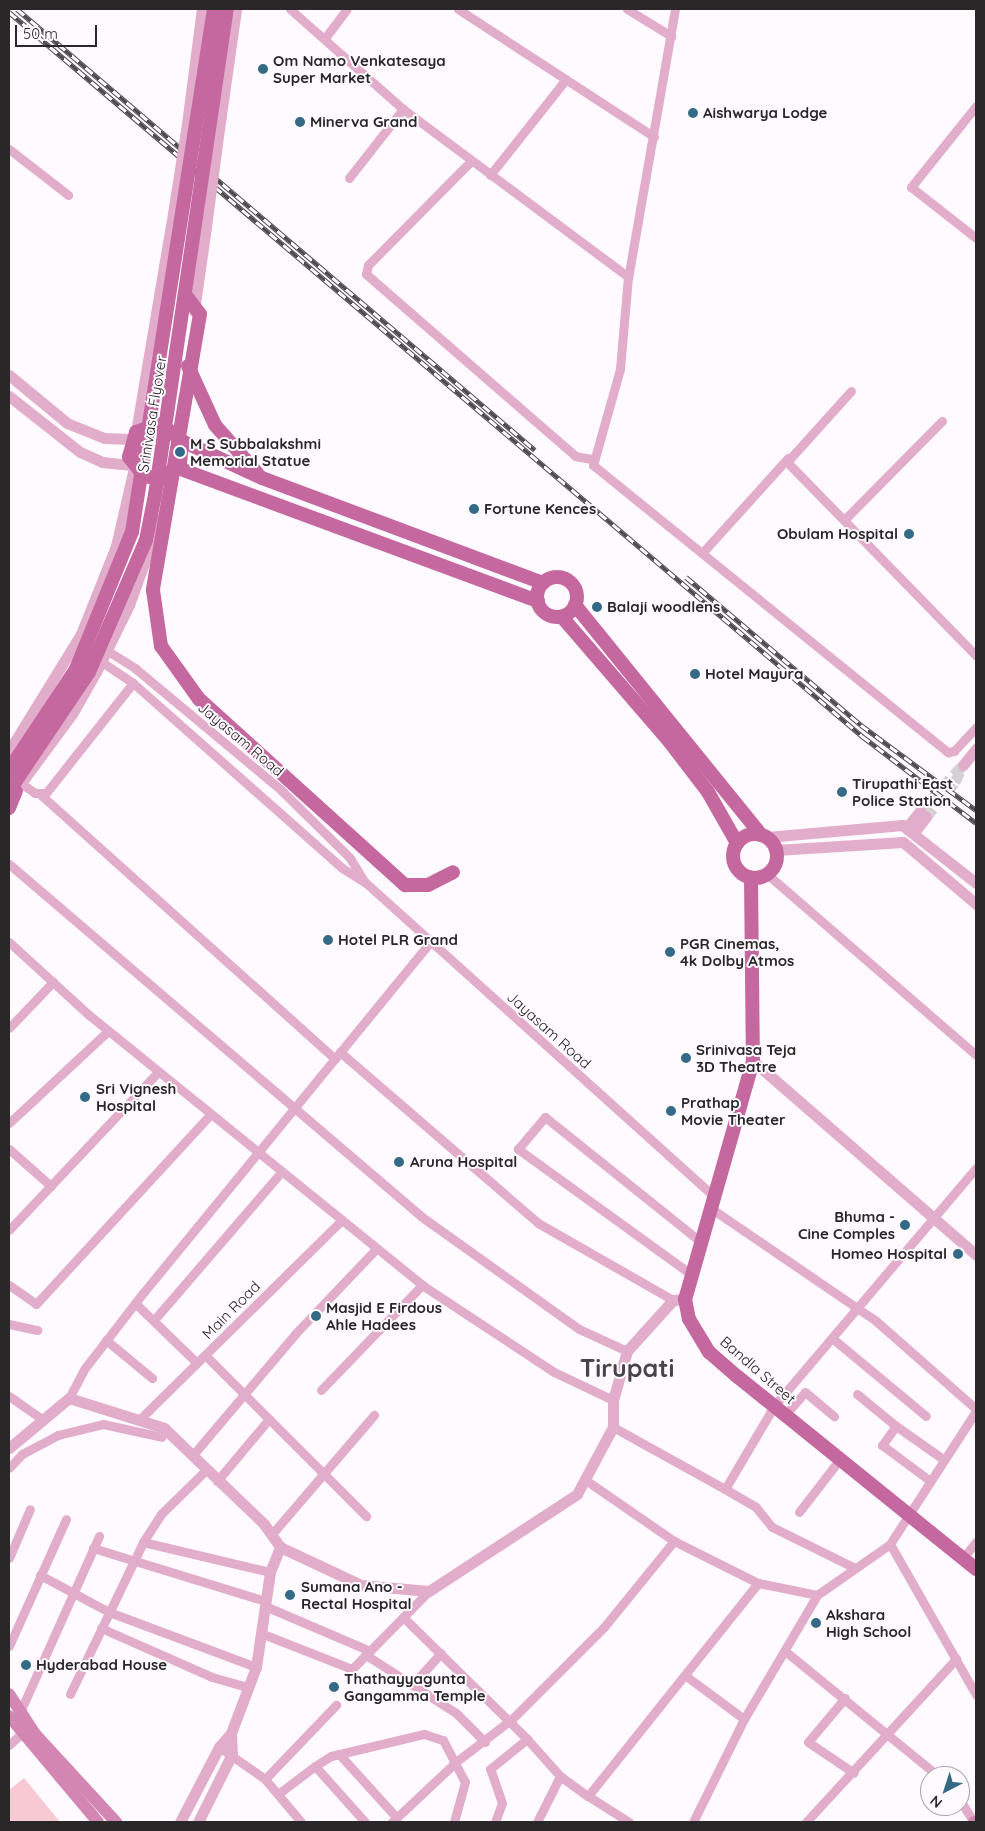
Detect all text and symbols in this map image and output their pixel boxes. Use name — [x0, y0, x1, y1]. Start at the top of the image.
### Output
scale bar — [18, 15, 100, 47]
text: 50 m — [23, 24, 58, 43]
place label: Om Namo Venkatesaya Super Market — [273, 51, 446, 86]
marker: Om Namo Venkatesaya Super Market — [257, 63, 269, 75]
place label: Aishwarya Lodge — [703, 104, 827, 122]
marker: Aishwarya Lodge — [687, 107, 699, 119]
place label: Minerva Grand — [310, 113, 417, 131]
marker: Minerva Grand — [294, 116, 306, 128]
street label: Srinivasa Flyover — [134, 354, 170, 474]
place label: M S Subbalakshmi Memorial Statue — [190, 434, 321, 469]
marker: M S Subbalakshmi Memorial Statue — [174, 446, 186, 458]
place label: Fortune Kences — [484, 500, 596, 518]
marker: Fortune Kences — [468, 503, 480, 515]
place label: Obulam Hospital — [777, 525, 898, 543]
marker: Obulam Hospital — [902, 527, 916, 541]
place label: Balaji woodlens — [607, 598, 720, 616]
marker: Balaji woodlens — [591, 601, 603, 613]
place label: Hotel Mayura — [705, 665, 803, 683]
marker: Hotel Mayura — [689, 668, 701, 680]
street label: Jayasam Road — [194, 698, 288, 780]
place label: Tirupathi East Police Station — [852, 774, 953, 809]
marker: Tirupathi East Police Station — [836, 786, 848, 798]
place label: Hotel PLR Grand — [338, 931, 458, 949]
marker: Hotel PLR Grand — [322, 934, 334, 946]
place label: PGR Cinemas, 4k Dolby Atmos — [680, 934, 794, 969]
marker: PGR Cinemas, 4k Dolby Atmos — [664, 946, 676, 958]
street label: Jayasam Road — [503, 988, 595, 1072]
place label: Srinivasa Teja 3D Theatre — [696, 1040, 796, 1075]
marker: Srinivasa Teja 3D Theatre — [680, 1052, 692, 1064]
place label: Sri Vignesh Hospital — [96, 1079, 176, 1114]
marker: Sri Vignesh Hospital — [78, 1090, 92, 1104]
place label: Prathap Movie Theater — [681, 1093, 786, 1128]
marker: Prathap Movie Theater — [665, 1105, 677, 1117]
place label: Aruna Hospital — [410, 1153, 517, 1171]
marker: Aruna Hospital — [392, 1155, 406, 1169]
place label: Bhuma - Cine Comples — [798, 1207, 895, 1242]
marker: Bhuma - Cine Comples — [899, 1219, 911, 1231]
place label: Homeo Hospital — [831, 1245, 947, 1263]
marker: Homeo Hospital — [951, 1247, 965, 1261]
street label: Main Road — [198, 1277, 264, 1343]
place label: Masjid E Firdous Ahle Hadees — [326, 1298, 442, 1333]
marker: Masjid E Firdous Ahle Hadees — [310, 1310, 322, 1322]
street label: Bandla Street — [717, 1332, 799, 1408]
district label: Tirupati — [580, 1353, 674, 1383]
place label: Sumana Ano - Rectal Hospital — [301, 1577, 412, 1612]
marker: Sumana Ano - Rectal Hospital — [283, 1588, 297, 1602]
place label: Akshara High School — [826, 1605, 911, 1640]
marker: Akshara High School — [810, 1617, 822, 1629]
place label: Hyderabad House — [36, 1656, 167, 1674]
marker: Hyderabad House — [20, 1659, 32, 1671]
place label: Thathayyagunta Gangamma Temple — [344, 1669, 486, 1704]
marker: Thathayyagunta Gangamma Temple — [328, 1681, 340, 1693]
north arrow — [920, 1766, 970, 1816]
text: N — [926, 1792, 946, 1812]

